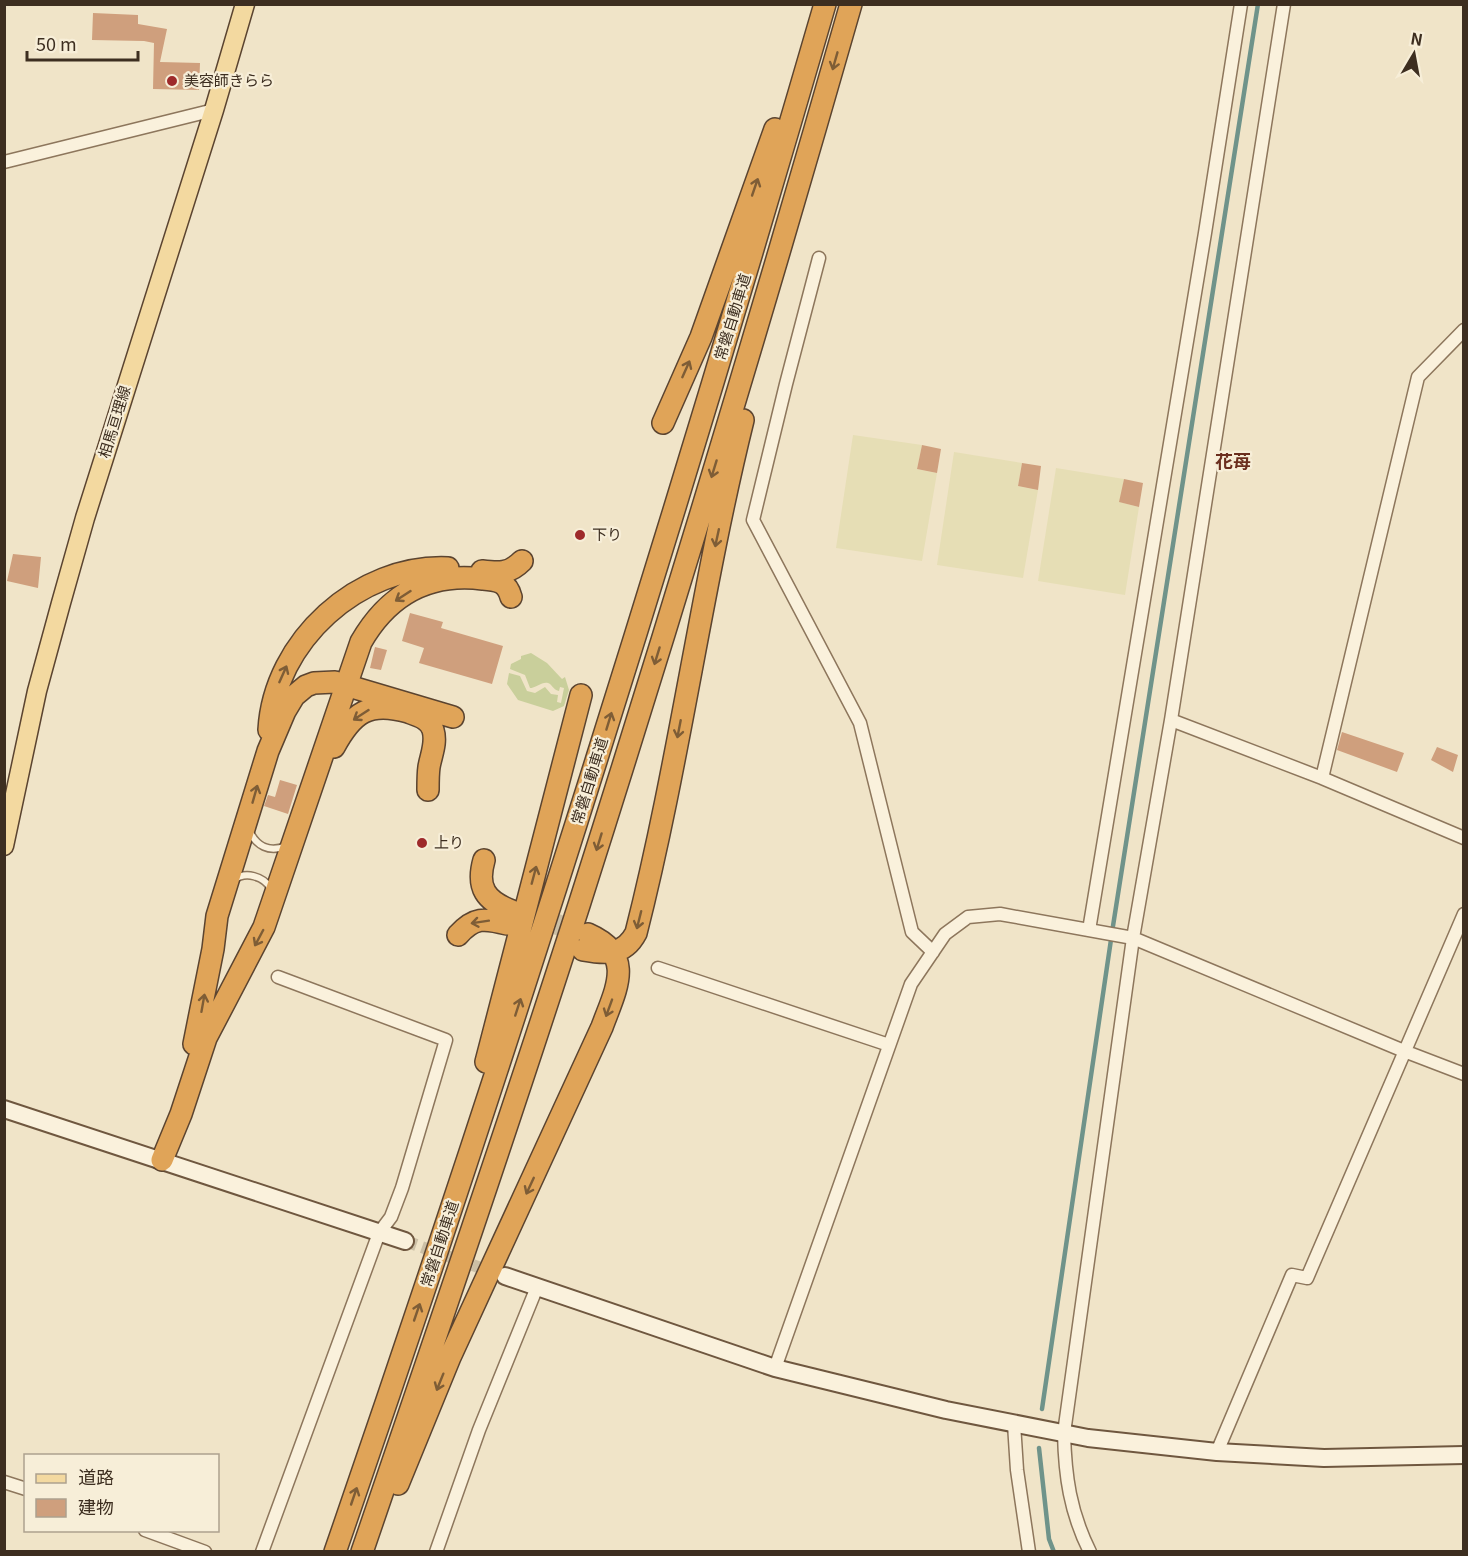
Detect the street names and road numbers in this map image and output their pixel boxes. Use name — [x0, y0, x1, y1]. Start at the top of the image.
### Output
street label: 常磐自動車道 — [708, 270, 755, 363]
street label: 相馬亘理線 — [93, 383, 135, 461]
street label: 常磐自動車道 — [565, 734, 612, 827]
street label: 常磐自動車道 — [415, 1197, 462, 1290]

